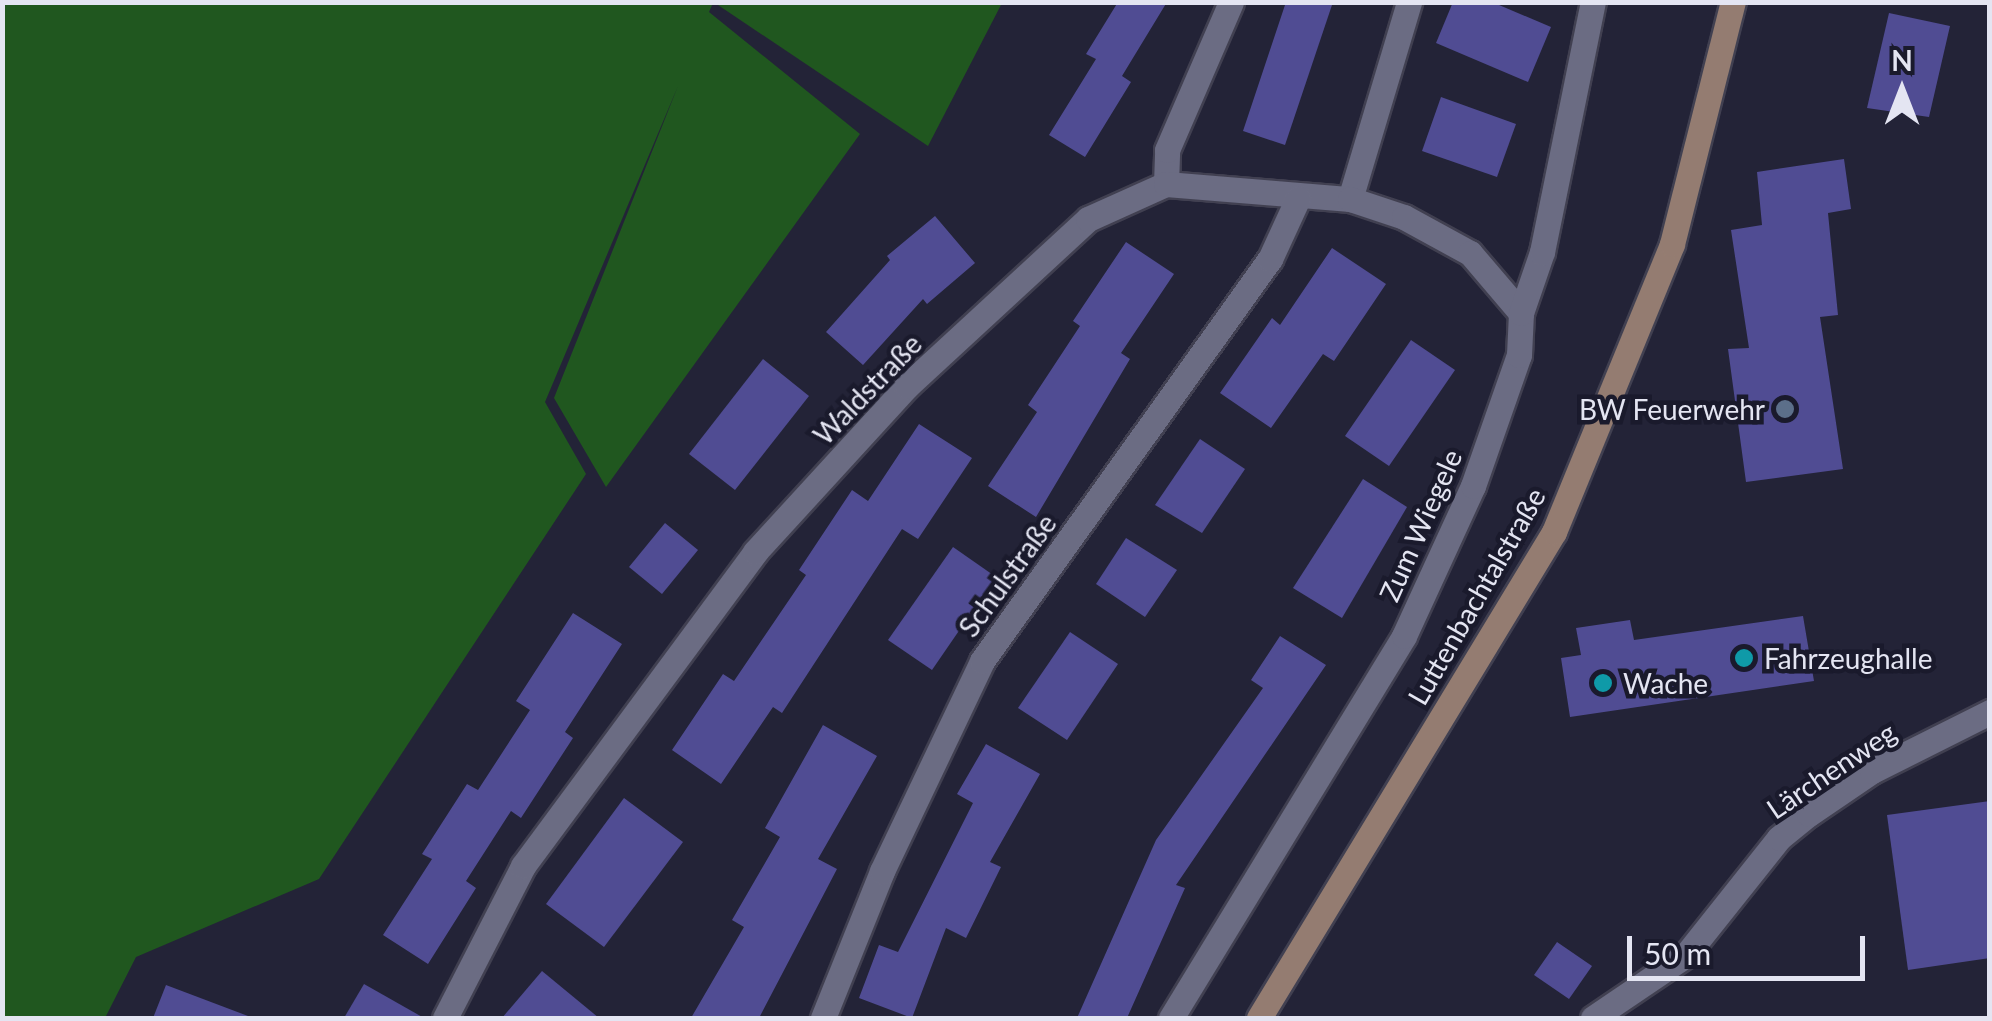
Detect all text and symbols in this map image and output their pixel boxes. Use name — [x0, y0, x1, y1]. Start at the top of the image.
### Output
north arrow — [1852, 40, 1952, 140]
text: N — [1891, 43, 1913, 77]
street label: Waldstraße — [806, 327, 928, 451]
place label: BW Feuerwehr — [1579, 392, 1765, 426]
marker: BW Feuerwehr — [1774, 398, 1796, 420]
street label: Zum Wiegele — [1372, 444, 1468, 606]
street label: Luttenbachtalstraße — [1400, 482, 1552, 710]
street label: Schulstraße — [951, 507, 1063, 643]
place label: Fahrzeughalle — [1764, 641, 1932, 675]
marker: Fahrzeughalle — [1733, 647, 1755, 669]
place label: Wache — [1623, 666, 1708, 700]
marker: Wache — [1592, 672, 1614, 694]
street label: Lärchenweg — [1760, 715, 1902, 825]
scale bar — [1632, 916, 1870, 978]
text: 50 m — [1644, 935, 1711, 971]

